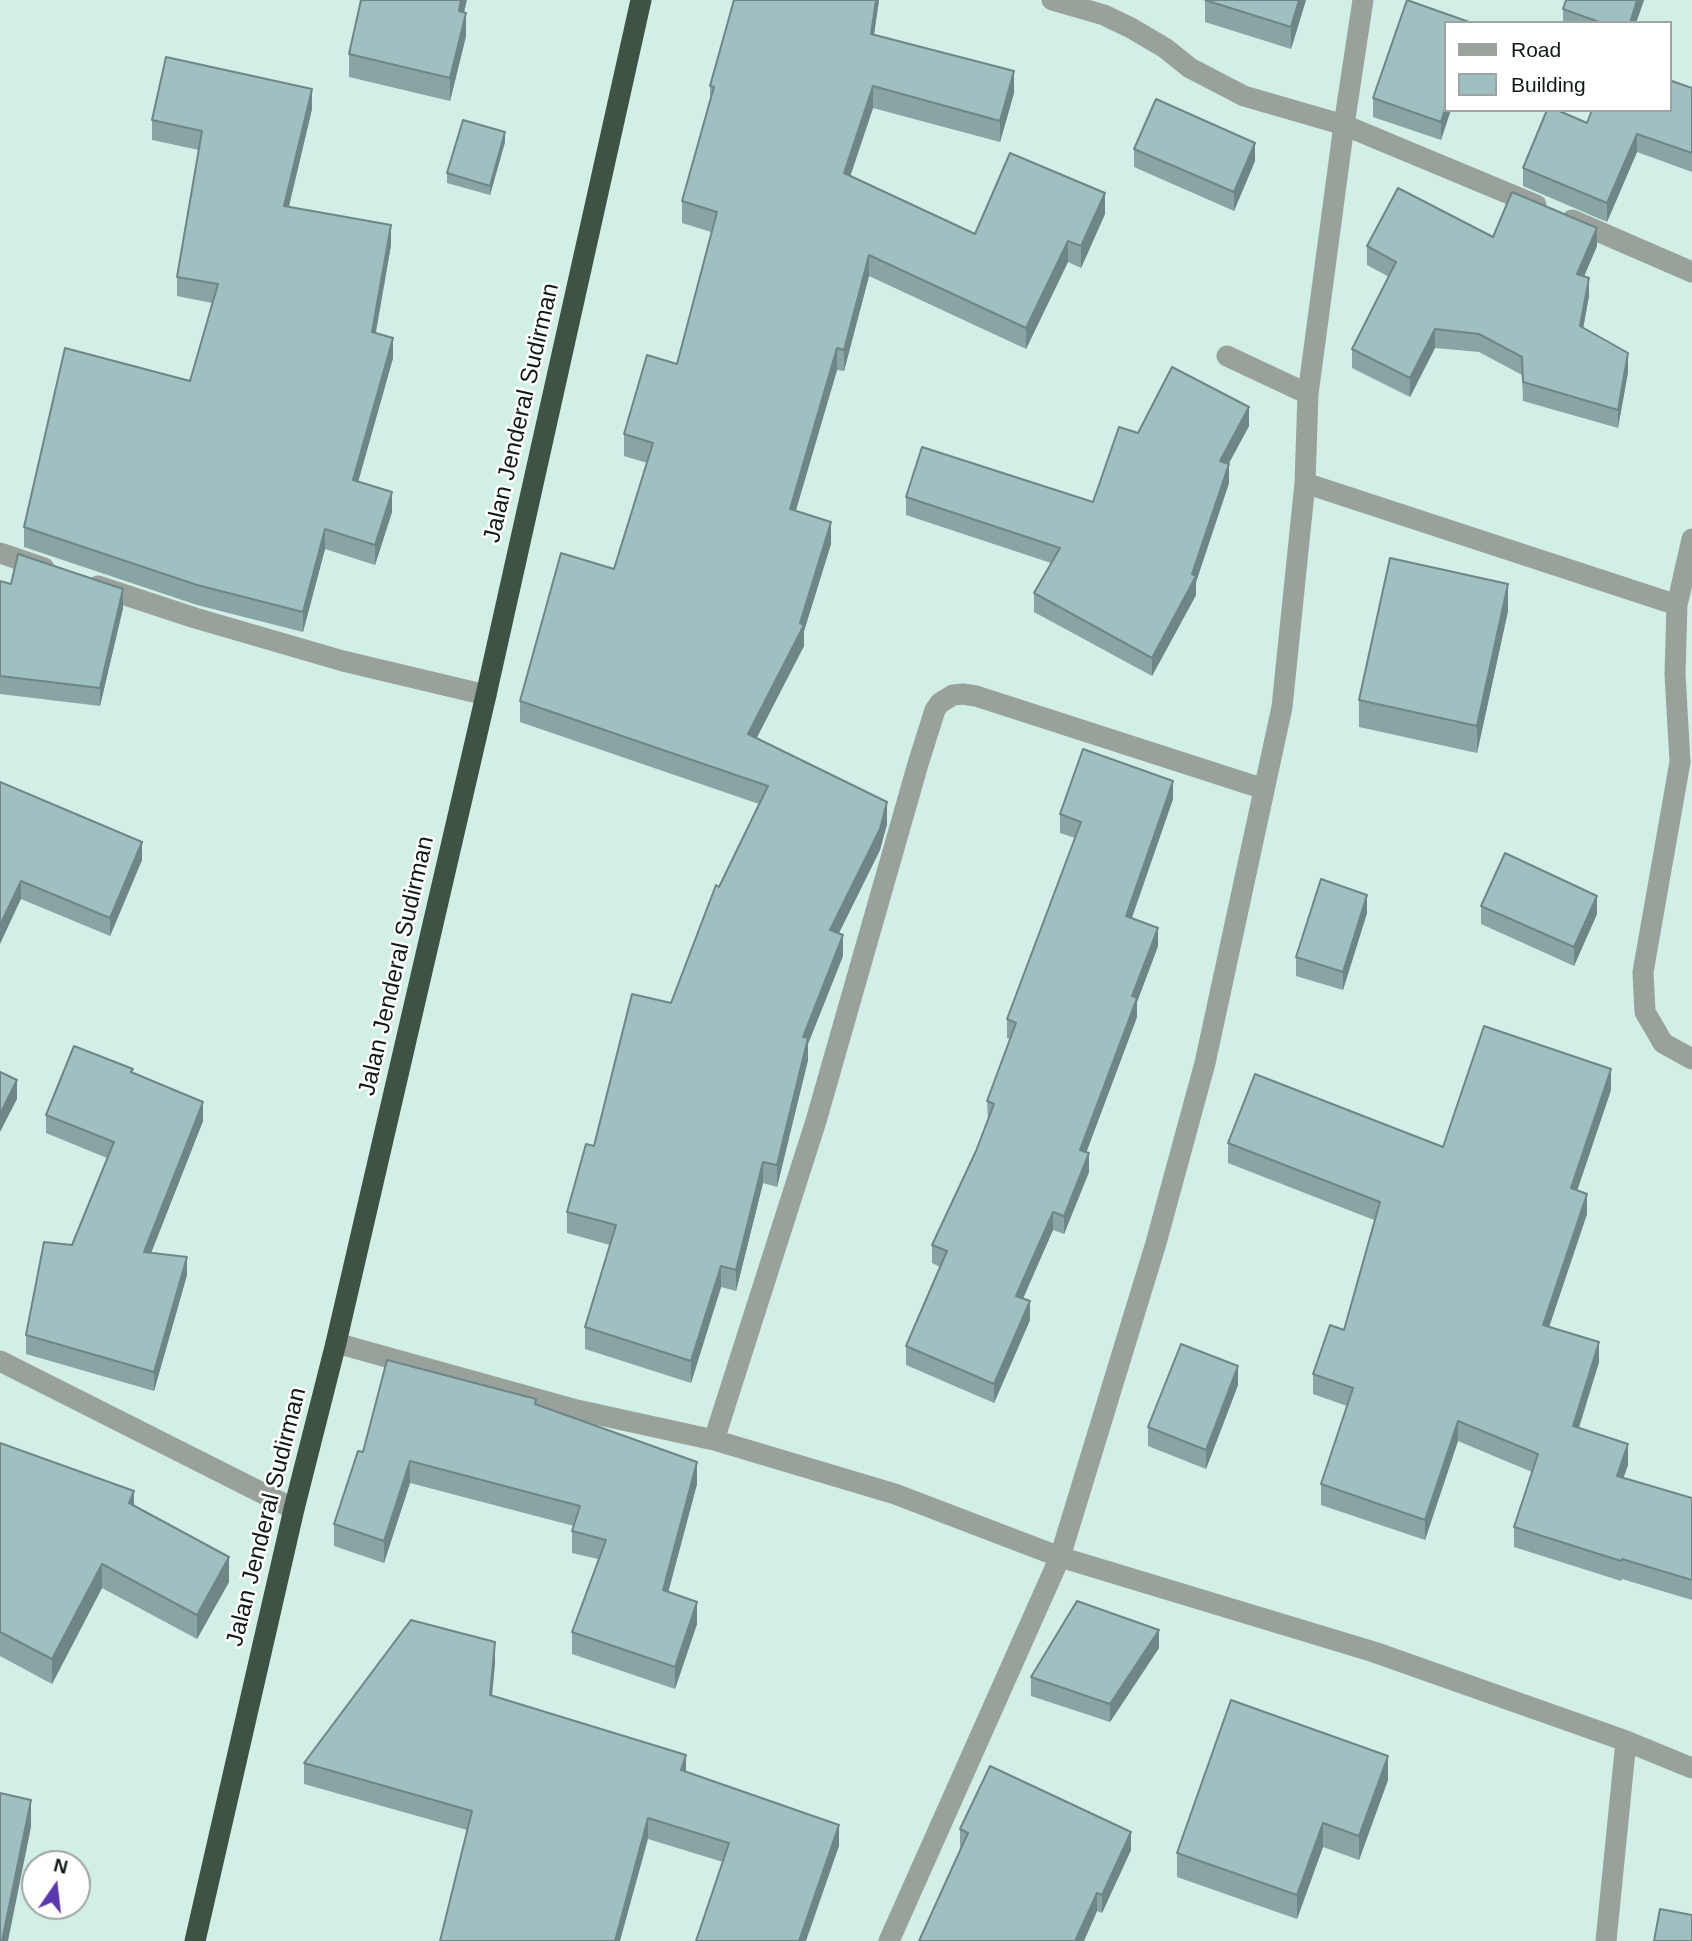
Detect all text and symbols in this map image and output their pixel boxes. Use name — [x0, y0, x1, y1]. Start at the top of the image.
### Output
legend — [1444, 21, 1671, 112]
text: Road — [1511, 38, 1561, 61]
text: Building — [1511, 73, 1586, 96]
street label: Jalan Jenderal Sudirman — [478, 280, 566, 546]
street label: Jalan Jenderal Sudirman — [353, 833, 441, 1099]
street label: Jalan Jenderal Sudirman — [221, 1385, 313, 1649]
north arrow — [21, 1850, 91, 1920]
text: N — [52, 1854, 70, 1878]

